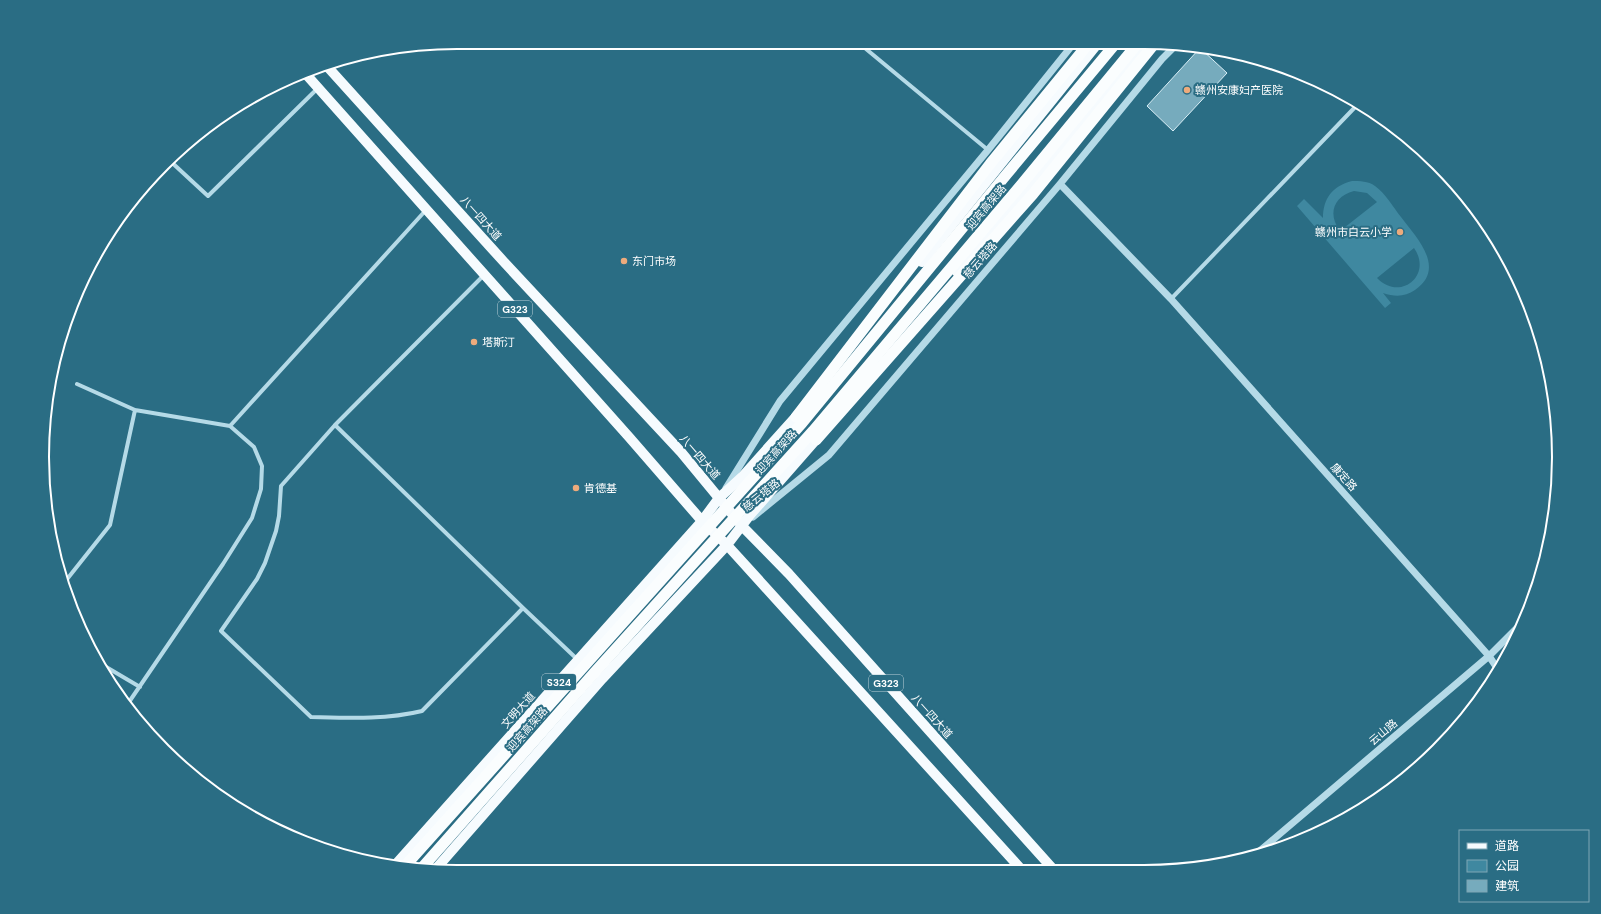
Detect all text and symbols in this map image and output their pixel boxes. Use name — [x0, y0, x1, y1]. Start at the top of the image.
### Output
place label: 赣州安康妇产医院 — [1195, 83, 1283, 97]
marker: 赣州安康妇产医院 — [1182, 85, 1192, 95]
street label: 迎宾高架路 — [963, 181, 1009, 233]
street label: 八一四大道 — [457, 193, 505, 243]
place label: 赣州市白云小学 — [1315, 225, 1392, 239]
marker: 赣州市白云小学 — [1395, 227, 1405, 237]
street label: 慈云塔路 — [960, 239, 1000, 281]
place label: 东门市场 — [632, 254, 676, 268]
marker: 东门市场 — [619, 256, 629, 266]
road number: G323 — [498, 301, 532, 317]
place label: 塔斯汀 — [482, 335, 515, 349]
marker: 塔斯汀 — [469, 337, 479, 347]
street label: 迎宾高架路 — [752, 427, 800, 477]
street label: 八一四大道 — [677, 432, 723, 482]
street label: 康定路 — [1328, 460, 1360, 494]
street label: 慈云塔路 — [739, 476, 783, 514]
place label: 肯德基 — [584, 481, 617, 495]
marker: 肯德基 — [571, 483, 581, 493]
road number: S324 — [542, 674, 576, 690]
road number: G323 — [869, 675, 903, 691]
street label: 文明大道 — [498, 689, 538, 731]
street label: 八一四大道 — [908, 691, 956, 741]
street label: 迎宾高架路 — [504, 704, 550, 754]
street label: 云山路 — [1366, 716, 1400, 748]
legend — [1459, 830, 1589, 902]
text: 道路 — [1495, 838, 1519, 854]
text: 公园 — [1495, 858, 1519, 874]
text: 建筑 — [1495, 878, 1519, 894]

